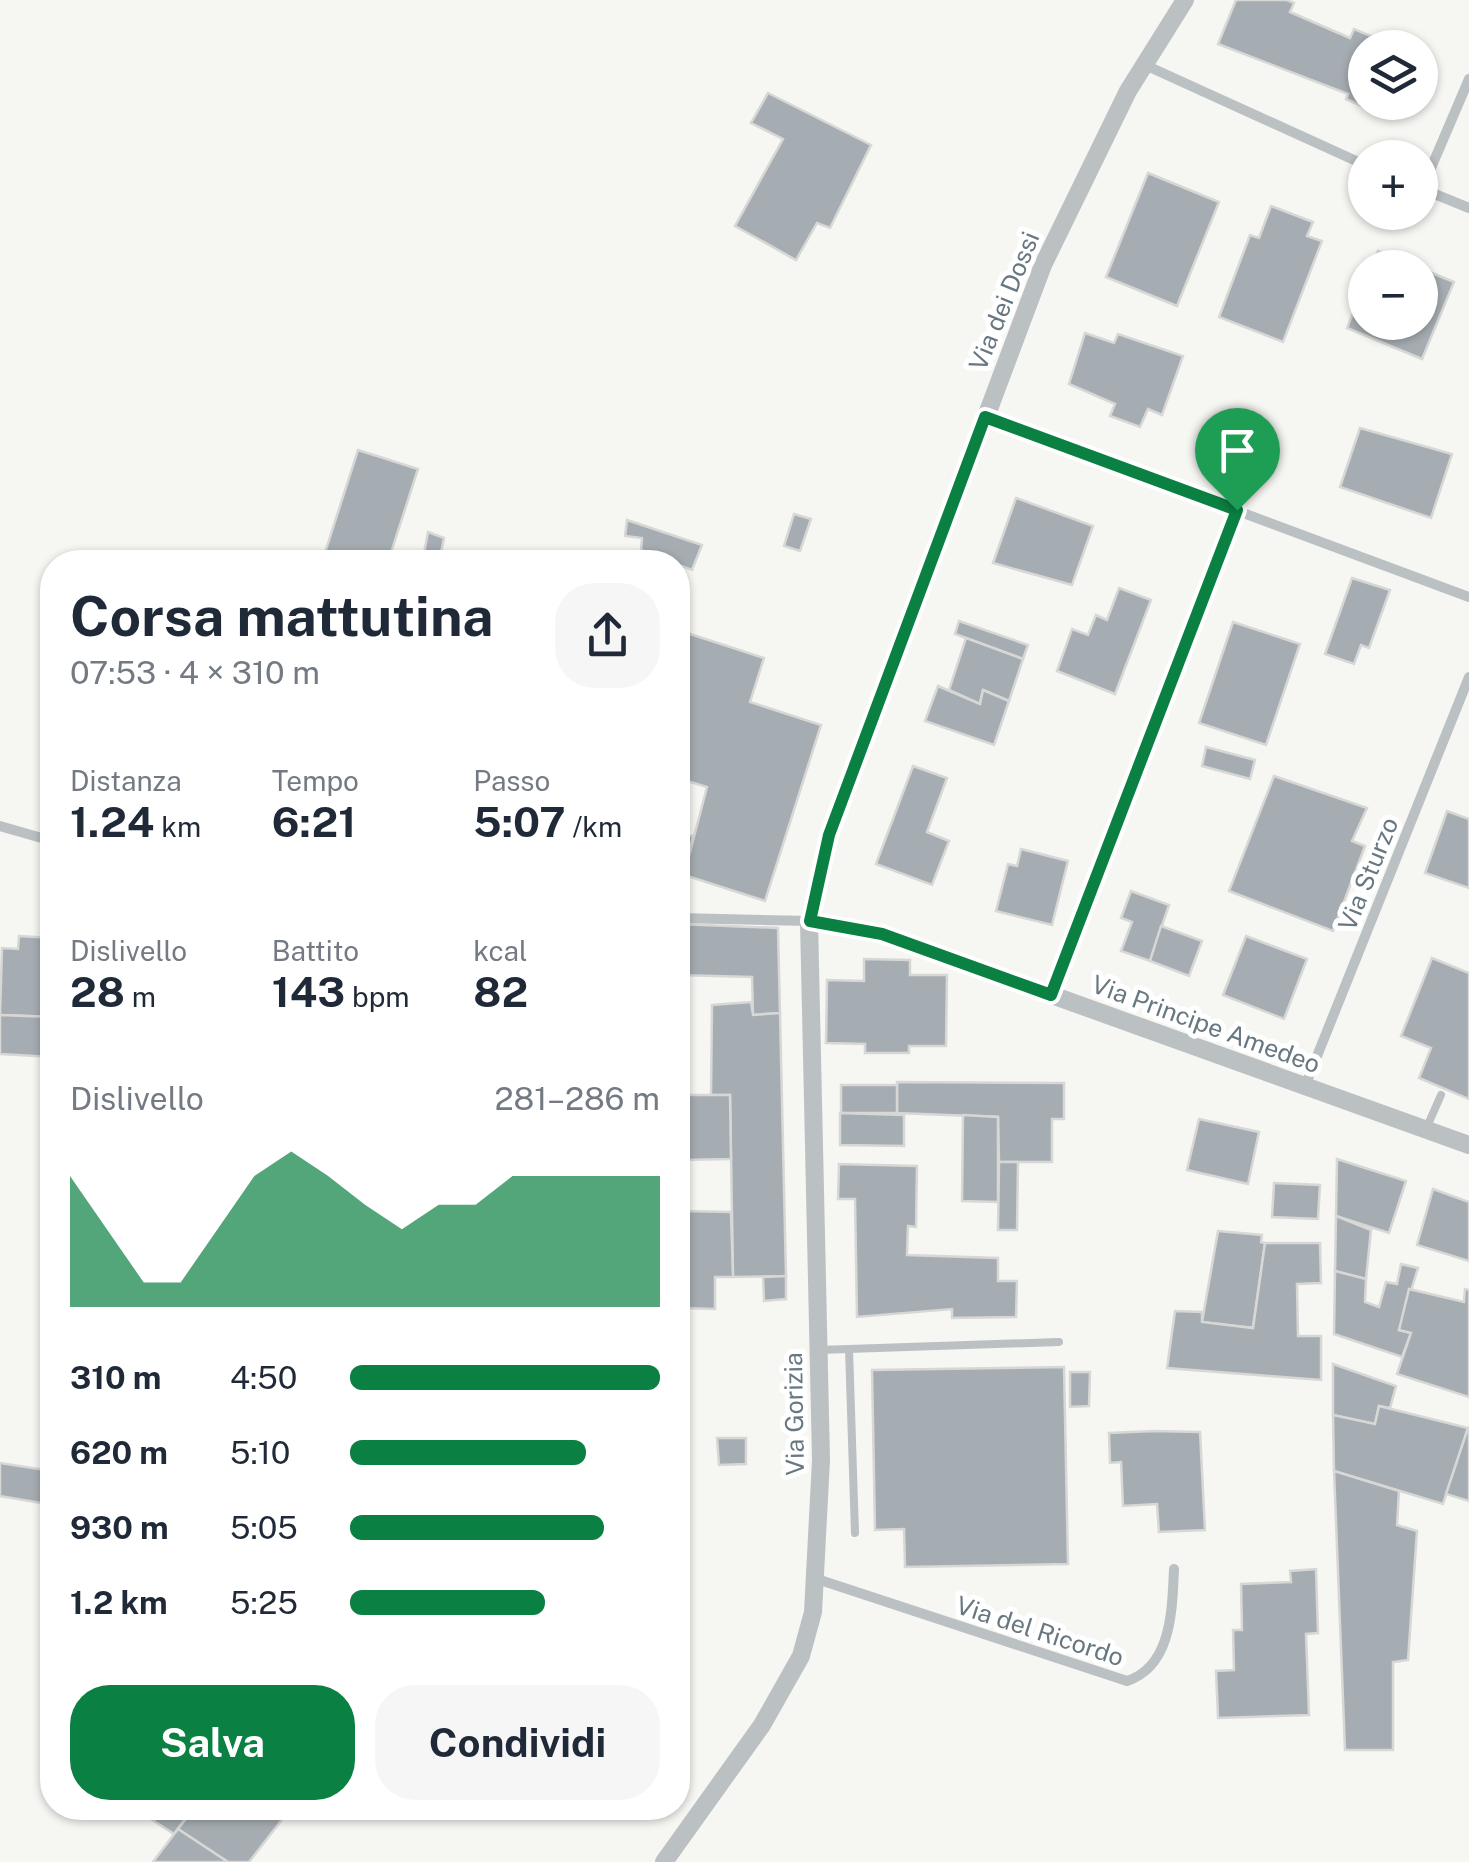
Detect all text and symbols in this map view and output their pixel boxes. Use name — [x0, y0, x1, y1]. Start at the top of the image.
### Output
map controls — [1348, 30, 1438, 340]
button: layers — [1348, 30, 1438, 120]
button: + — [1348, 140, 1438, 230]
street label: Via dei Dossi — [963, 227, 1045, 375]
button: − — [1348, 250, 1438, 340]
pin — [1195, 408, 1280, 511]
icon: arrive — [1210, 423, 1265, 478]
button: share — [555, 583, 660, 688]
text: Corsa mattutina — [70, 584, 494, 648]
text: 07:53 · 4 × 310 m — [70, 654, 320, 691]
text: Distanza — [70, 764, 182, 797]
text: Tempo — [272, 764, 359, 797]
text: Passo — [473, 764, 550, 797]
text: 1.24 — [70, 797, 154, 846]
text: 6:21 — [272, 797, 356, 846]
text: 5:07 — [473, 797, 566, 846]
text: km — [154, 810, 201, 843]
text: /km — [566, 810, 622, 843]
street label: Via Sturzo — [1332, 813, 1404, 935]
text: Dislivello — [70, 934, 187, 967]
text: Battito — [272, 934, 359, 967]
text: kcal — [473, 934, 527, 967]
text: 28 — [70, 967, 125, 1016]
text: 143 — [272, 967, 345, 1016]
text: 82 — [473, 967, 528, 1016]
street label: Via Principe Amedeo — [1088, 969, 1324, 1079]
text: m — [125, 980, 156, 1013]
text: bpm — [345, 980, 410, 1013]
text: Dislivello — [70, 1080, 204, 1117]
text: 281–286 m — [494, 1080, 660, 1117]
street label: Via Gorizia — [778, 1352, 810, 1476]
text: 310 m — [70, 1359, 161, 1396]
text: 4:50 — [230, 1359, 297, 1396]
text: 620 m — [70, 1434, 168, 1471]
text: 5:10 — [230, 1434, 290, 1471]
text: 930 m — [70, 1509, 169, 1546]
text: 5:05 — [230, 1509, 298, 1546]
text: 1.2 km — [70, 1584, 168, 1621]
text: 5:25 — [230, 1584, 298, 1621]
street label: Via del Ricordo — [952, 1590, 1128, 1672]
button: Salva — [70, 1685, 355, 1800]
button: Condividi — [375, 1685, 660, 1800]

